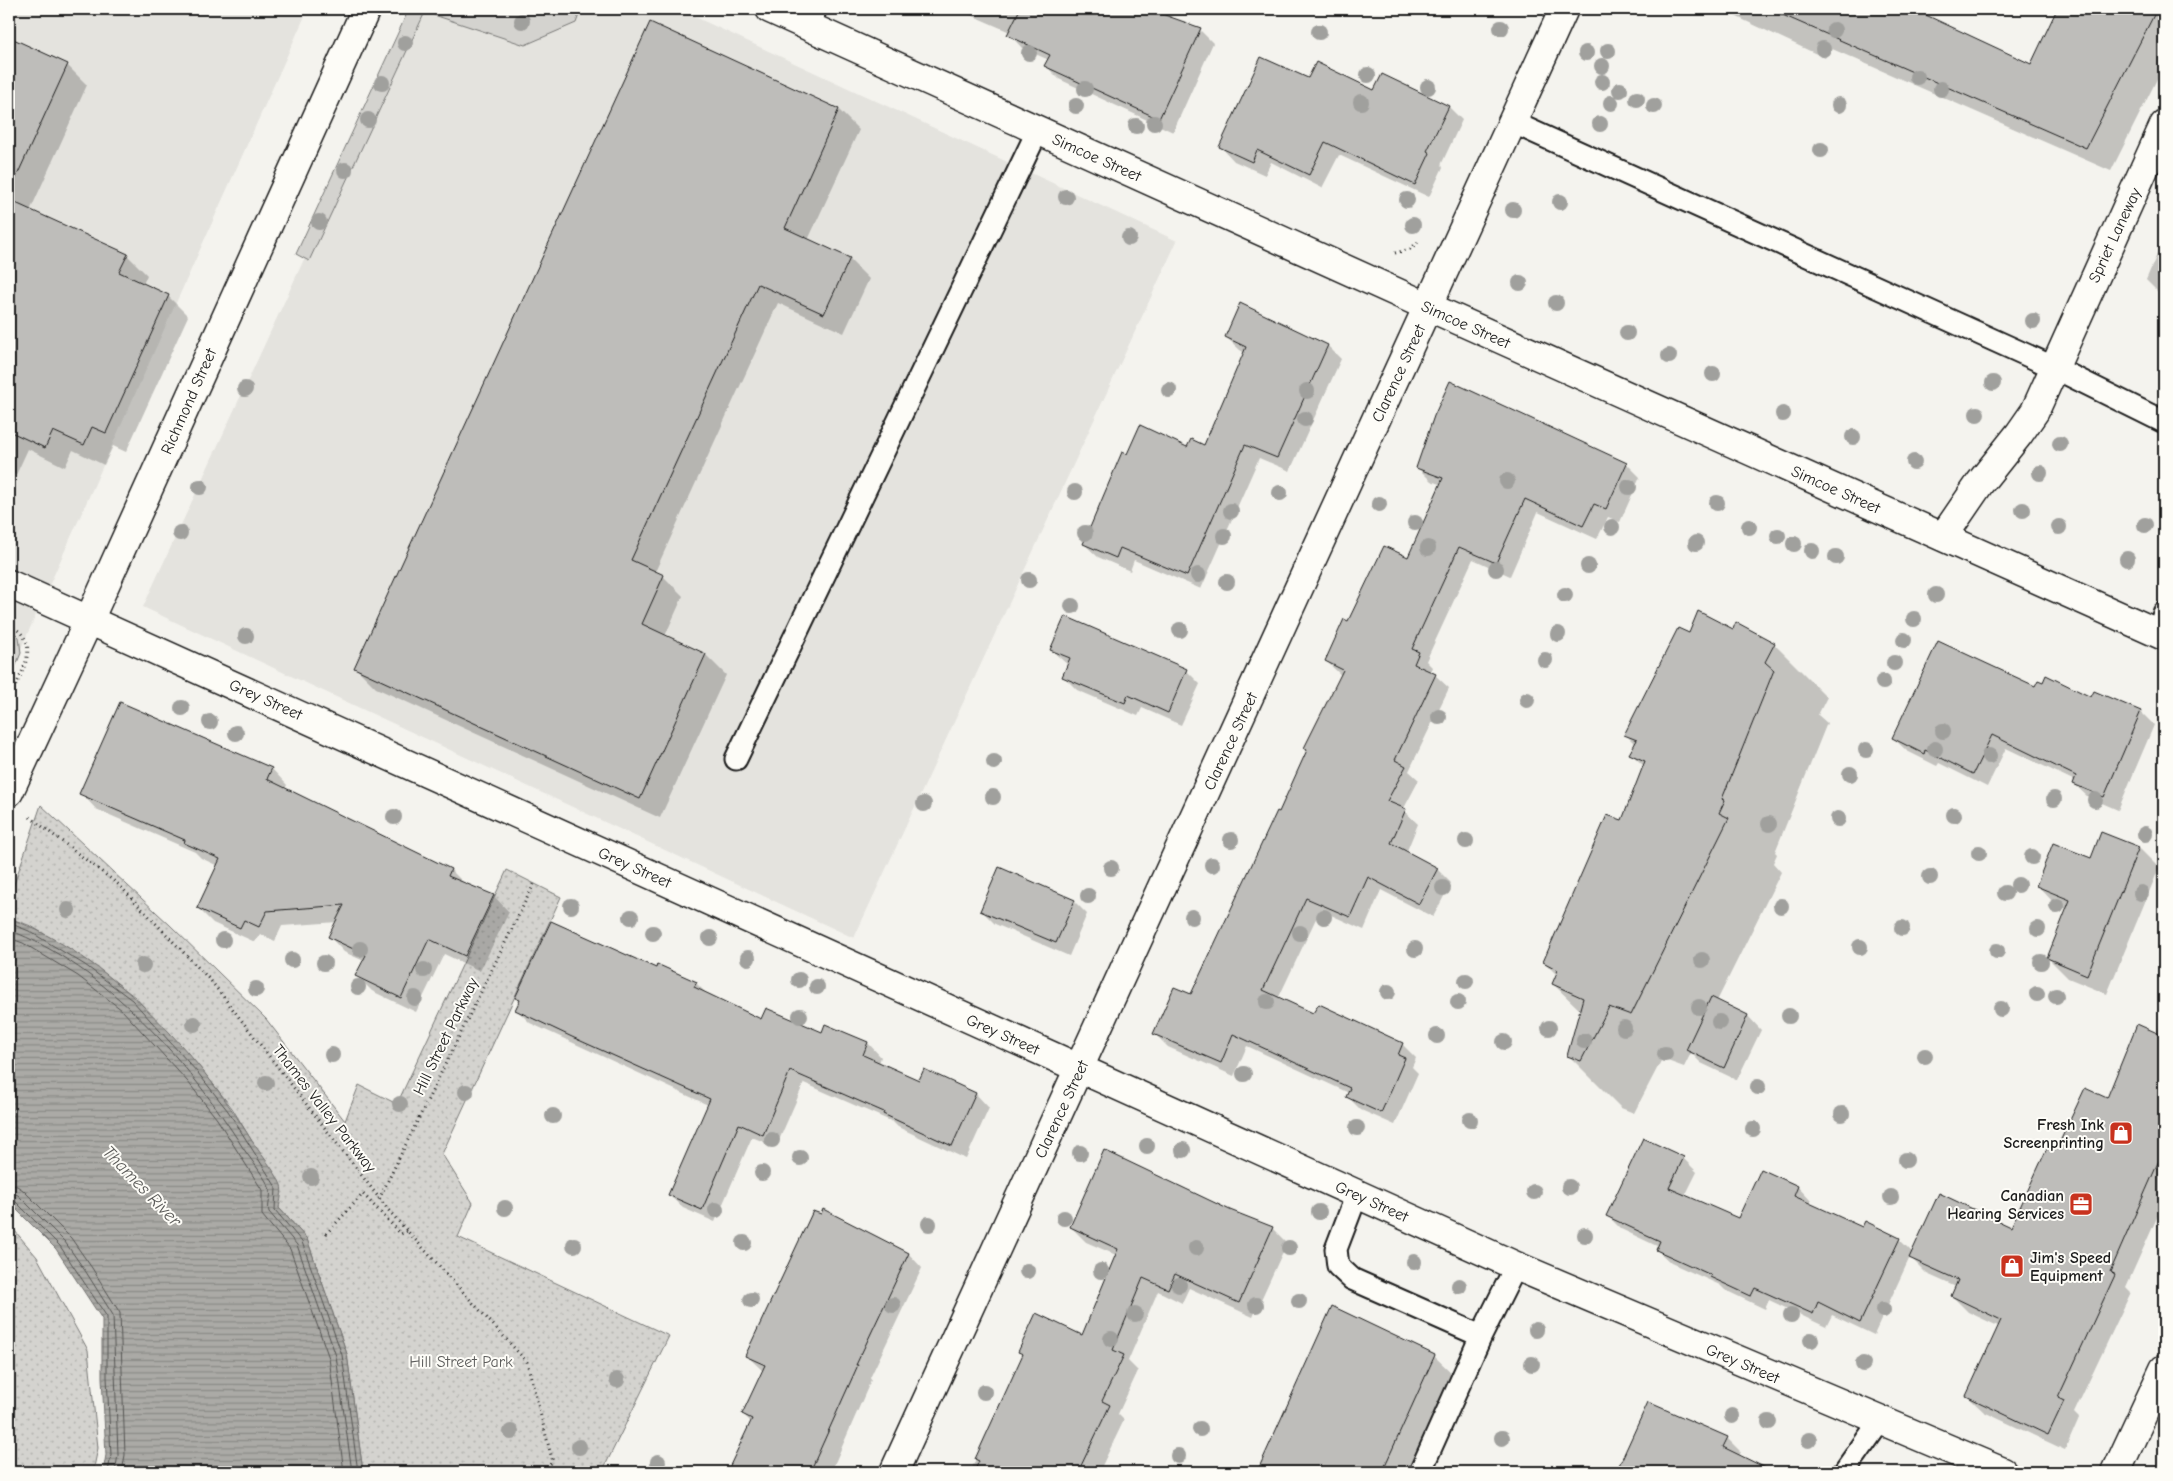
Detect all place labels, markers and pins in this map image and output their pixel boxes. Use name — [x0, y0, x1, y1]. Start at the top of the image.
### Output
place label: Fresh Ink Screenprinting — [2003, 1116, 2104, 1152]
shop icon: Fresh Ink Screenprinting — [2108, 1120, 2134, 1146]
place label: Canadian Hearing Services — [1947, 1187, 2064, 1223]
office icon: Canadian Hearing Services — [2068, 1191, 2094, 1217]
place label: Jim's Speed Equipment — [2030, 1249, 2111, 1285]
shop icon: Jim's Speed Equipment — [1999, 1253, 2025, 1279]

